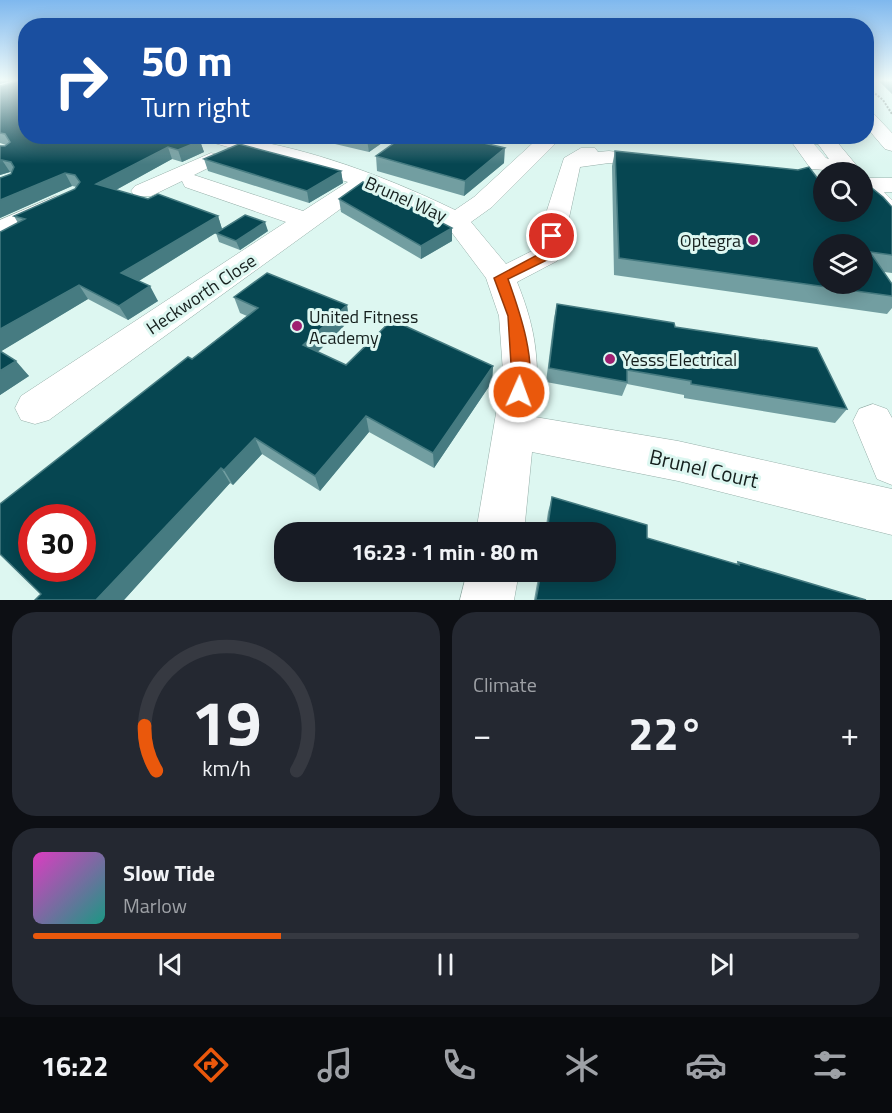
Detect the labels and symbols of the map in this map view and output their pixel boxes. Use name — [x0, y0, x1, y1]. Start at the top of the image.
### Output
street label: Brunel Way — [361, 169, 452, 229]
pin — [526, 210, 577, 261]
place label: Optegra — [680, 227, 741, 254]
marker: Optegra — [746, 233, 760, 247]
street label: Heckworth Close — [140, 247, 262, 341]
place label: United Fitness Academy — [309, 303, 418, 351]
marker: United Fitness Academy — [290, 319, 304, 333]
place label: Yesss Electrical — [622, 346, 737, 373]
marker: Yesss Electrical — [603, 352, 617, 366]
position arrow — [487, 360, 551, 424]
street label: Brunel Court — [646, 440, 762, 496]
speed limit sign: 30 — [18, 504, 96, 582]

